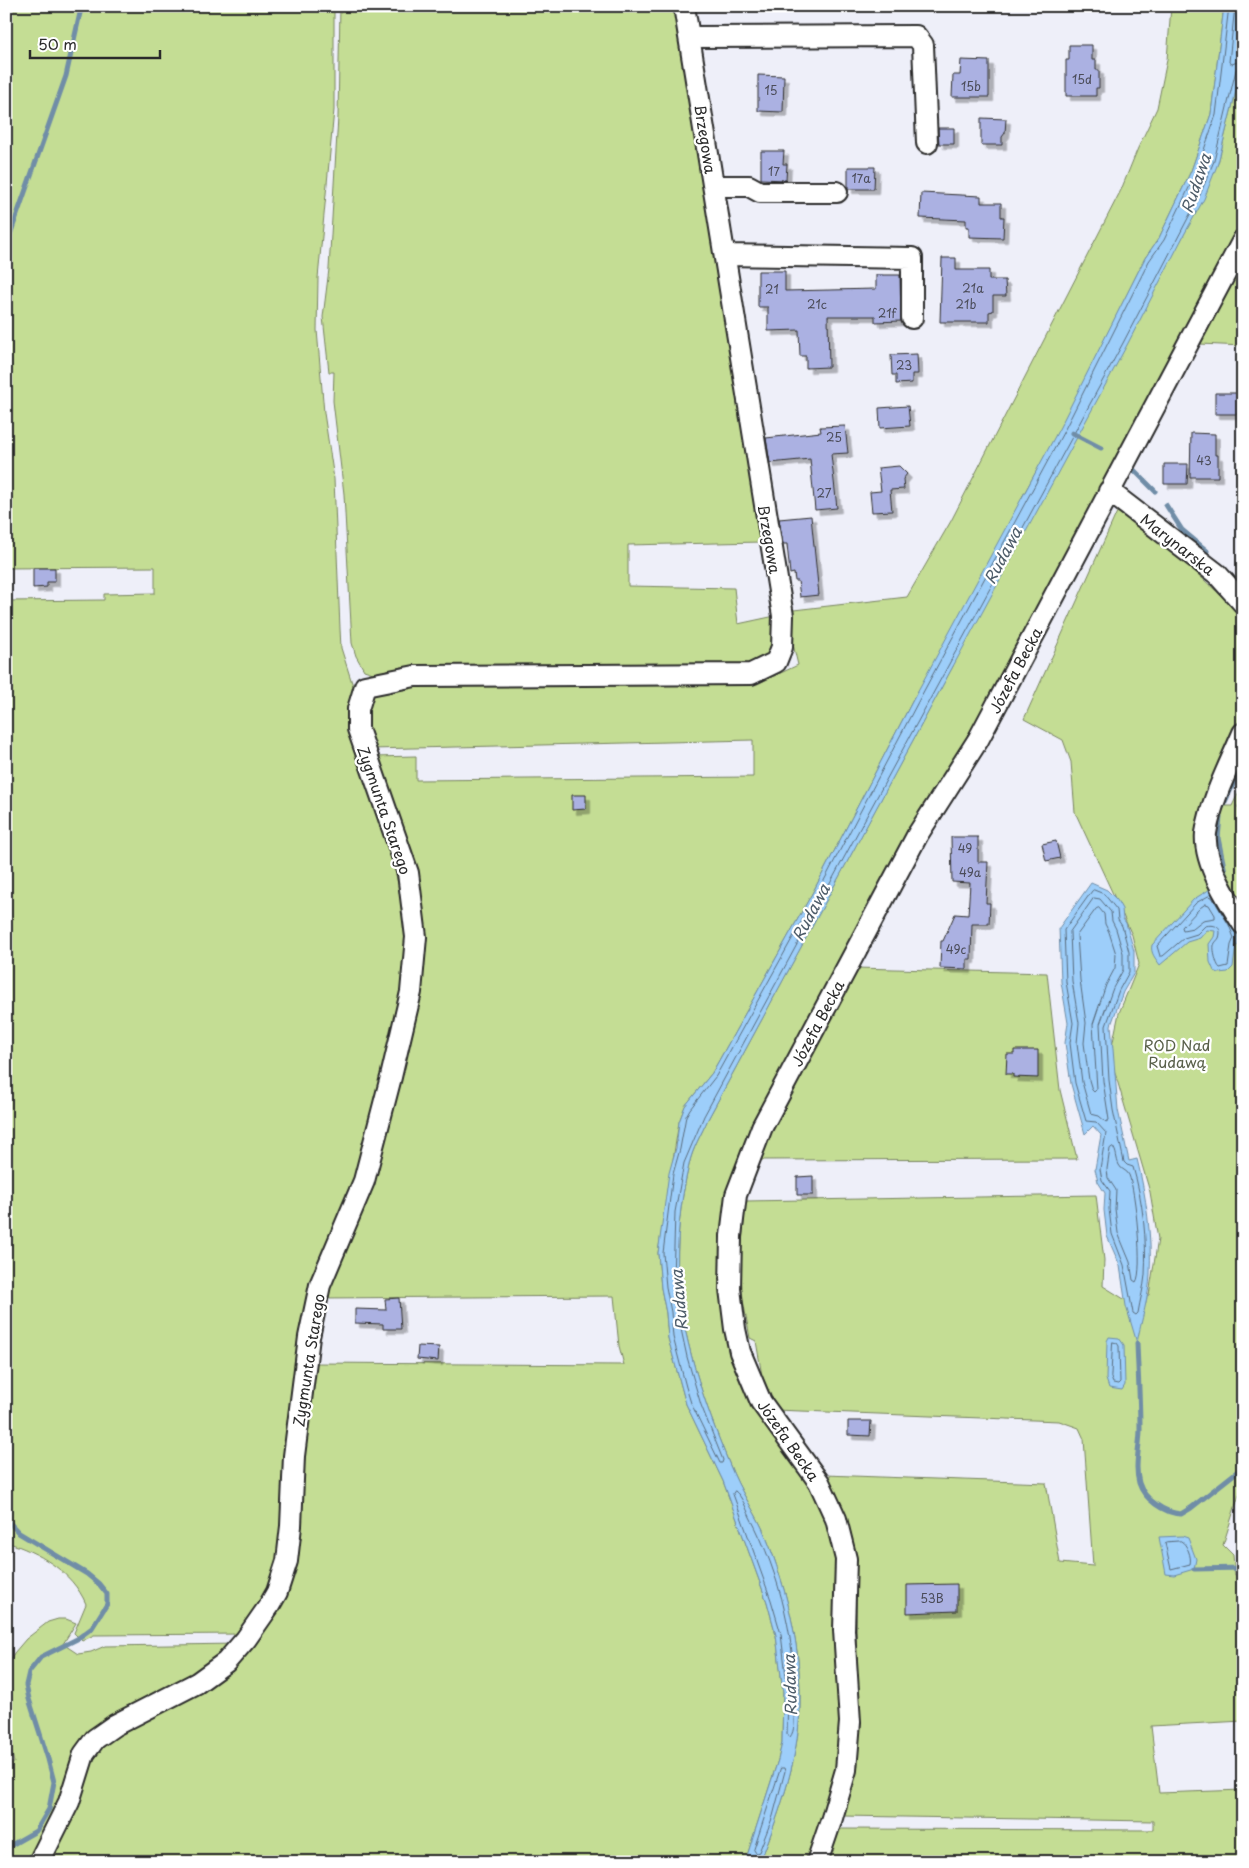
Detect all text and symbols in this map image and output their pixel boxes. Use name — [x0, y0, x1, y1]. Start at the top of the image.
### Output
scale bar — [30, 28, 160, 60]
text: 50 m — [38, 32, 77, 55]
house number: 15d — [1072, 70, 1092, 88]
house number: 15b — [961, 77, 981, 95]
house number: 15 — [764, 81, 778, 99]
street label: Brzegowa — [689, 103, 723, 176]
water label: Rudawa — [1174, 149, 1217, 216]
house number: 17 — [768, 162, 780, 180]
house number: 17a — [851, 169, 871, 187]
house number: 21a — [962, 279, 984, 297]
house number: 21 — [765, 280, 779, 298]
house number: 21c — [807, 295, 827, 313]
house number: 21b — [956, 295, 976, 313]
house number: 21f — [878, 304, 898, 322]
house number: 23 — [896, 356, 912, 374]
house number: 25 — [826, 428, 842, 446]
house number: 43 — [1196, 451, 1212, 469]
house number: 27 — [817, 484, 832, 502]
street label: Brzegowa — [753, 503, 787, 576]
street label: Marynarska — [1136, 508, 1221, 581]
water label: Rudawa — [977, 521, 1027, 588]
street label: Józefa Becka — [983, 622, 1048, 717]
street label: Zygmunta Starego — [352, 743, 418, 877]
house number: 49 — [958, 839, 972, 857]
house number: 49a — [959, 863, 982, 881]
water label: Rudawa — [785, 878, 835, 945]
house number: 49c — [946, 940, 967, 958]
street label: Józefa Becka — [785, 975, 850, 1070]
park label: ROD Nad Rudawą — [1143, 1033, 1211, 1073]
water label: Rudawa — [663, 1267, 693, 1332]
street label: Zygmunta Starego — [286, 1292, 330, 1428]
street label: Józefa Becka — [752, 1395, 826, 1486]
house number: 53B — [920, 1589, 944, 1607]
water label: Rudawa — [776, 1653, 802, 1716]

